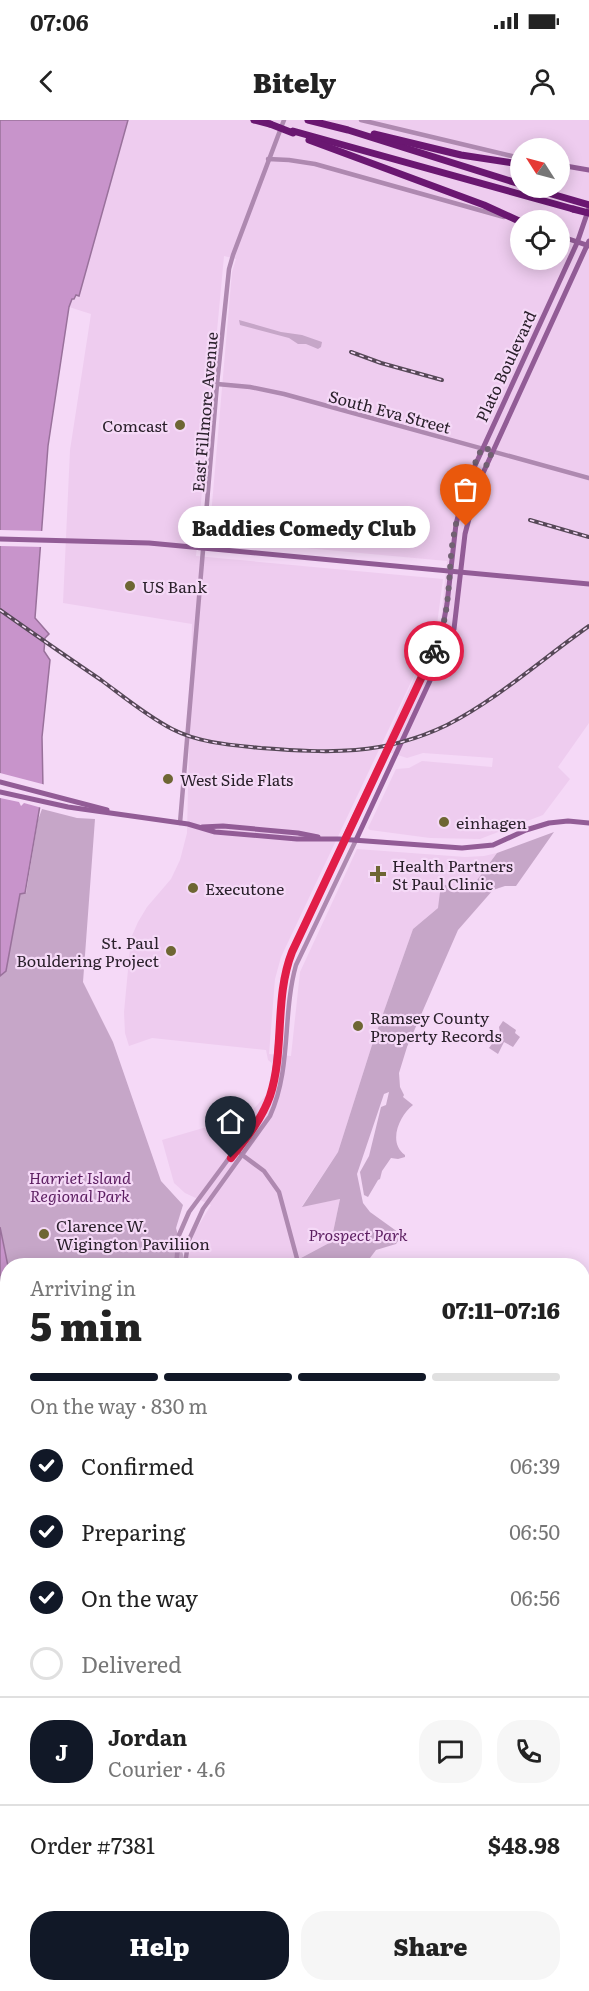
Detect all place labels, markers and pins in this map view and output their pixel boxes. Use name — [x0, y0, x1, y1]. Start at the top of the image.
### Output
place label: Comcast — [102, 413, 169, 437]
marker: Comcast — [173, 418, 187, 432]
pin — [440, 464, 491, 526]
callout: Baddies Comedy Club — [178, 505, 430, 547]
place label: US Bank — [142, 574, 207, 598]
marker: US Bank — [123, 579, 137, 593]
place label: West Side Flats — [180, 767, 293, 791]
marker: West Side Flats — [161, 772, 175, 786]
place label: einhagen — [456, 810, 527, 834]
marker: einhagen — [437, 815, 451, 829]
place label: Health Partners St Paul Clinic — [392, 853, 513, 895]
marker: Health Partners St Paul Clinic — [369, 865, 387, 883]
place label: Executone — [205, 876, 284, 900]
marker: Executone — [186, 881, 200, 895]
place label: St. Paul Bouldering Project — [16, 930, 160, 972]
marker: St. Paul Bouldering Project — [164, 944, 178, 958]
place label: Ramsey County Property Records — [370, 1005, 502, 1047]
marker: Ramsey County Property Records — [351, 1019, 365, 1033]
pin — [205, 1096, 256, 1158]
place label: Clarence W. Wigington Paviliion — [56, 1213, 210, 1255]
marker: Clarence W. Wigington Paviliion — [37, 1227, 51, 1241]

